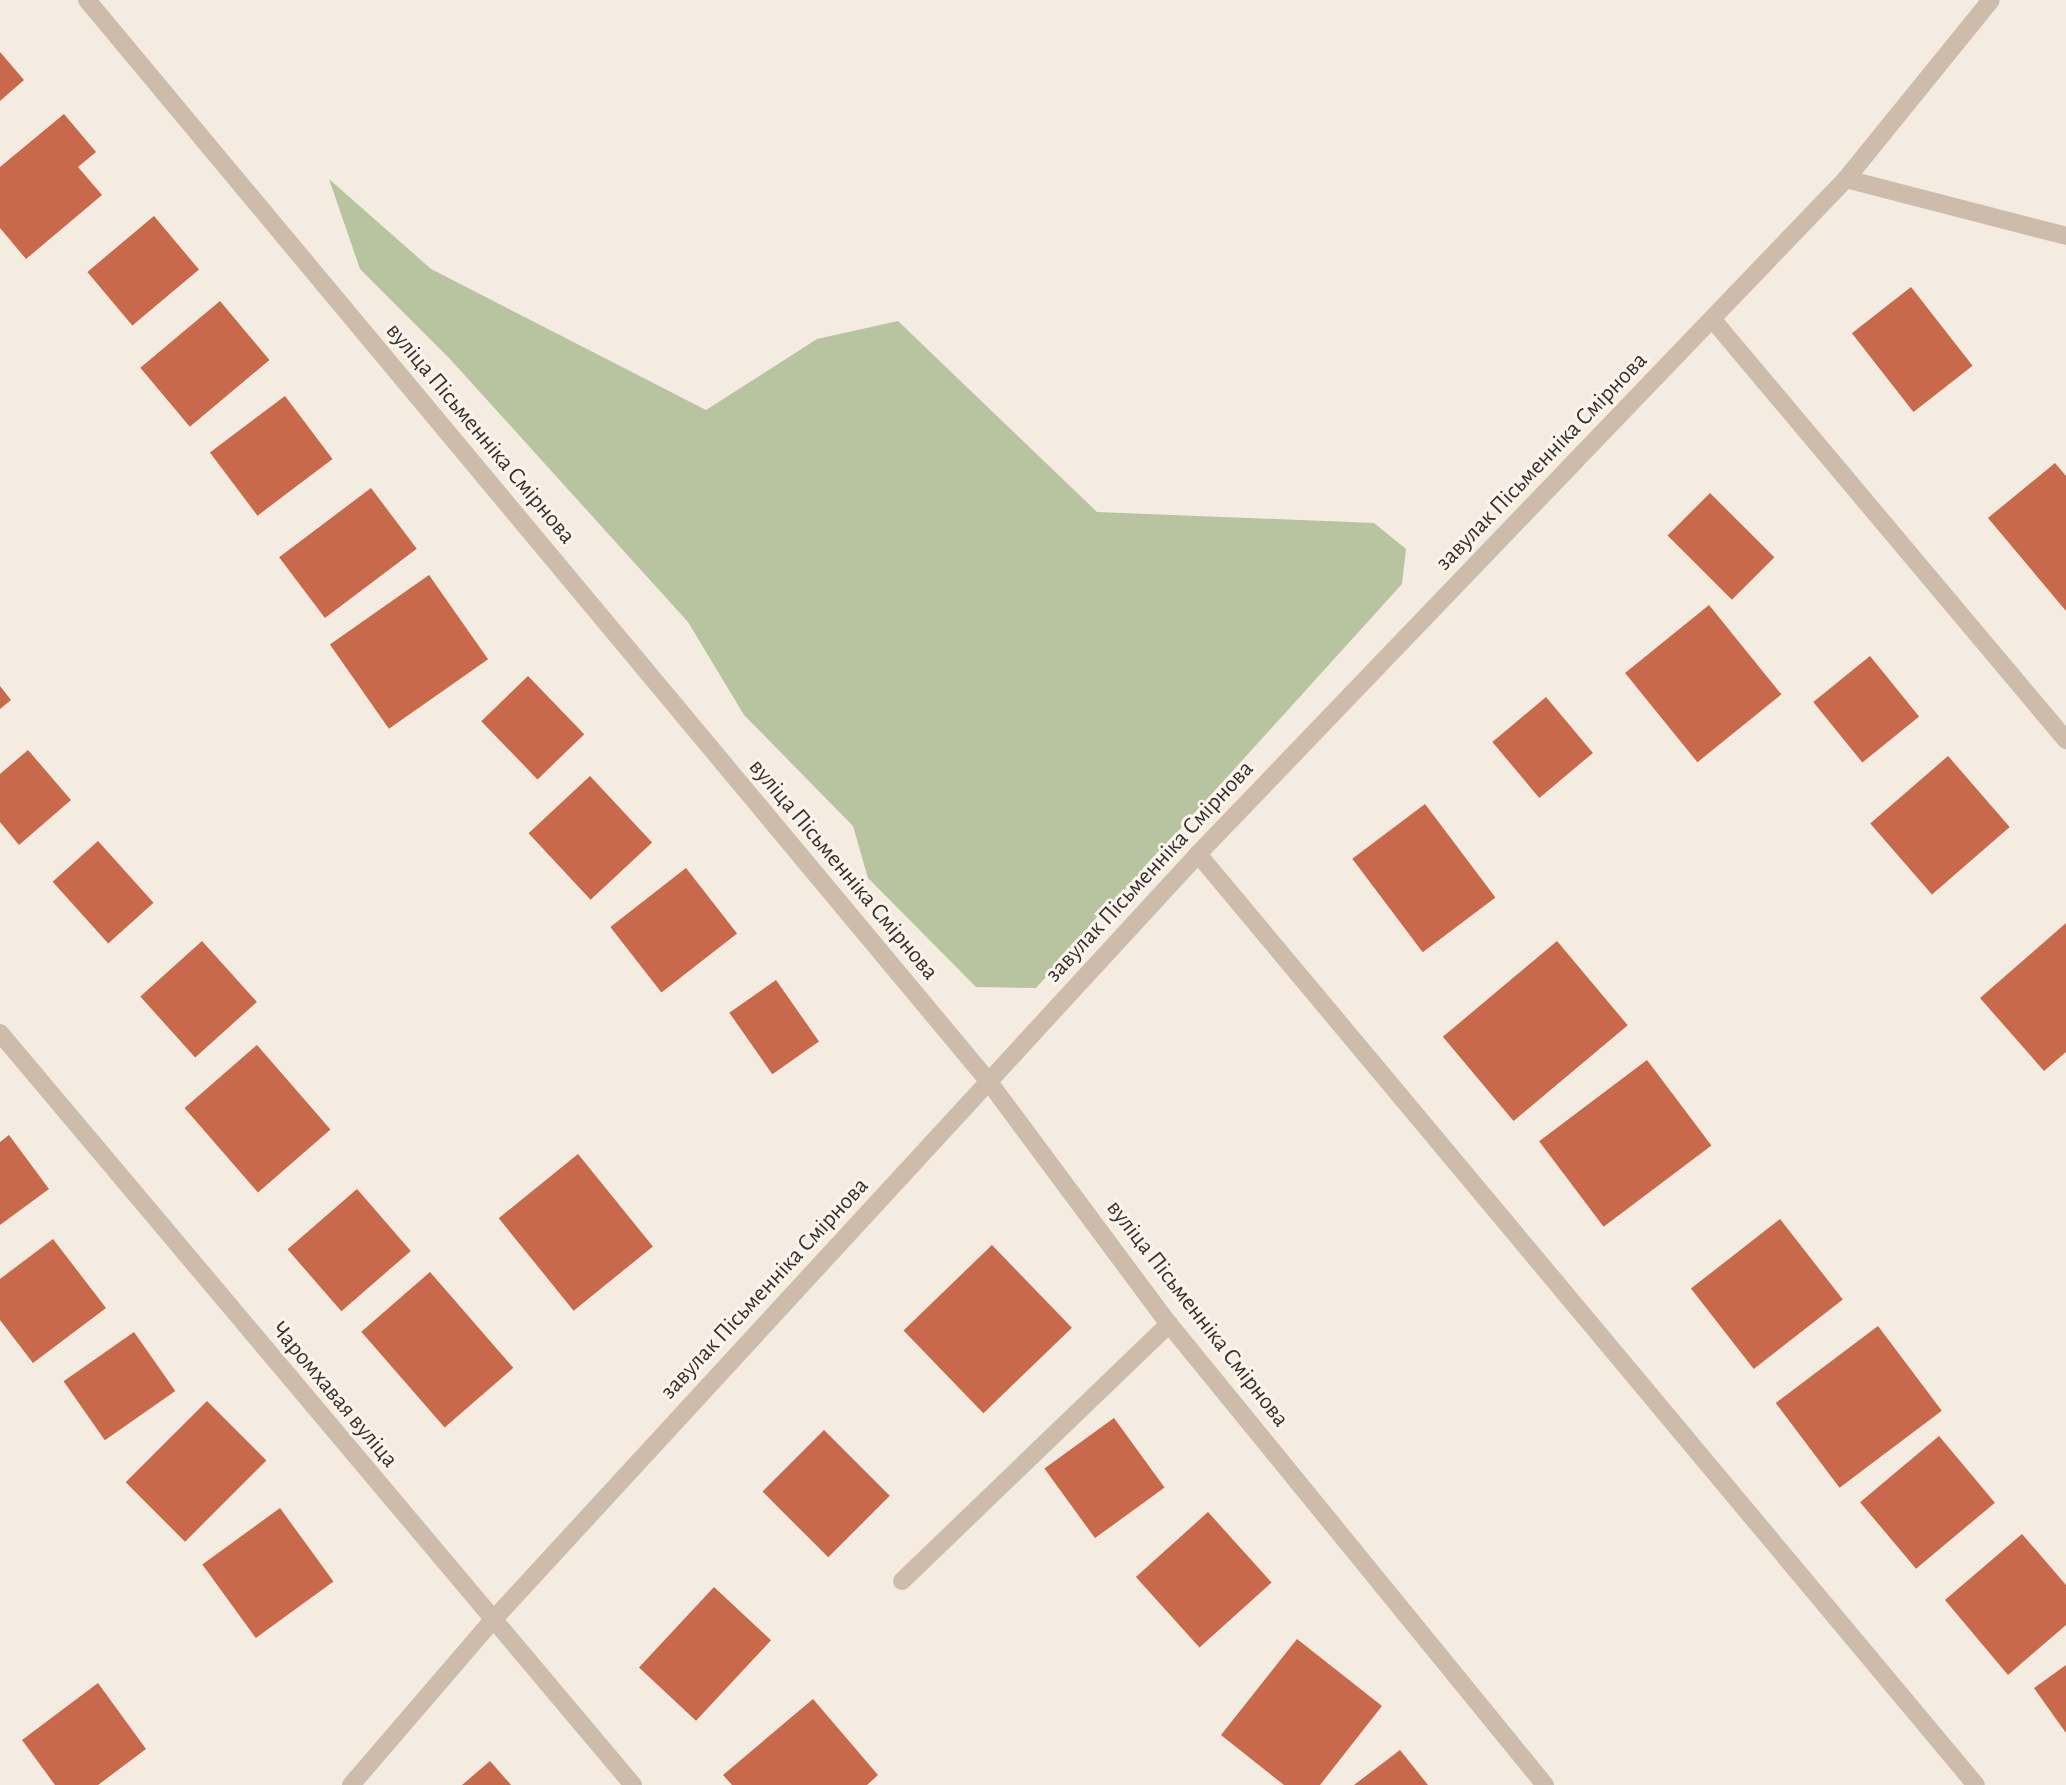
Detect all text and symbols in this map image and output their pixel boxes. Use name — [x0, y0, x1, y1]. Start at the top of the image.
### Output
street label: вуліца Пісьменніка Смірнова — [379, 318, 581, 550]
street label: завулак Пісьменніка Смірнова — [1430, 347, 1654, 577]
street label: вуліца Пісьменніка Смірнова — [742, 754, 944, 986]
street label: завулак Пісьменніка Смірнова — [1040, 755, 1260, 989]
street label: завулак Пісьменніка Смірнова — [655, 1172, 875, 1406]
street label: вуліца Пісьменніка Смірнова — [1100, 1195, 1294, 1433]
street label: Чаромхавая вуліца — [264, 1316, 404, 1474]

